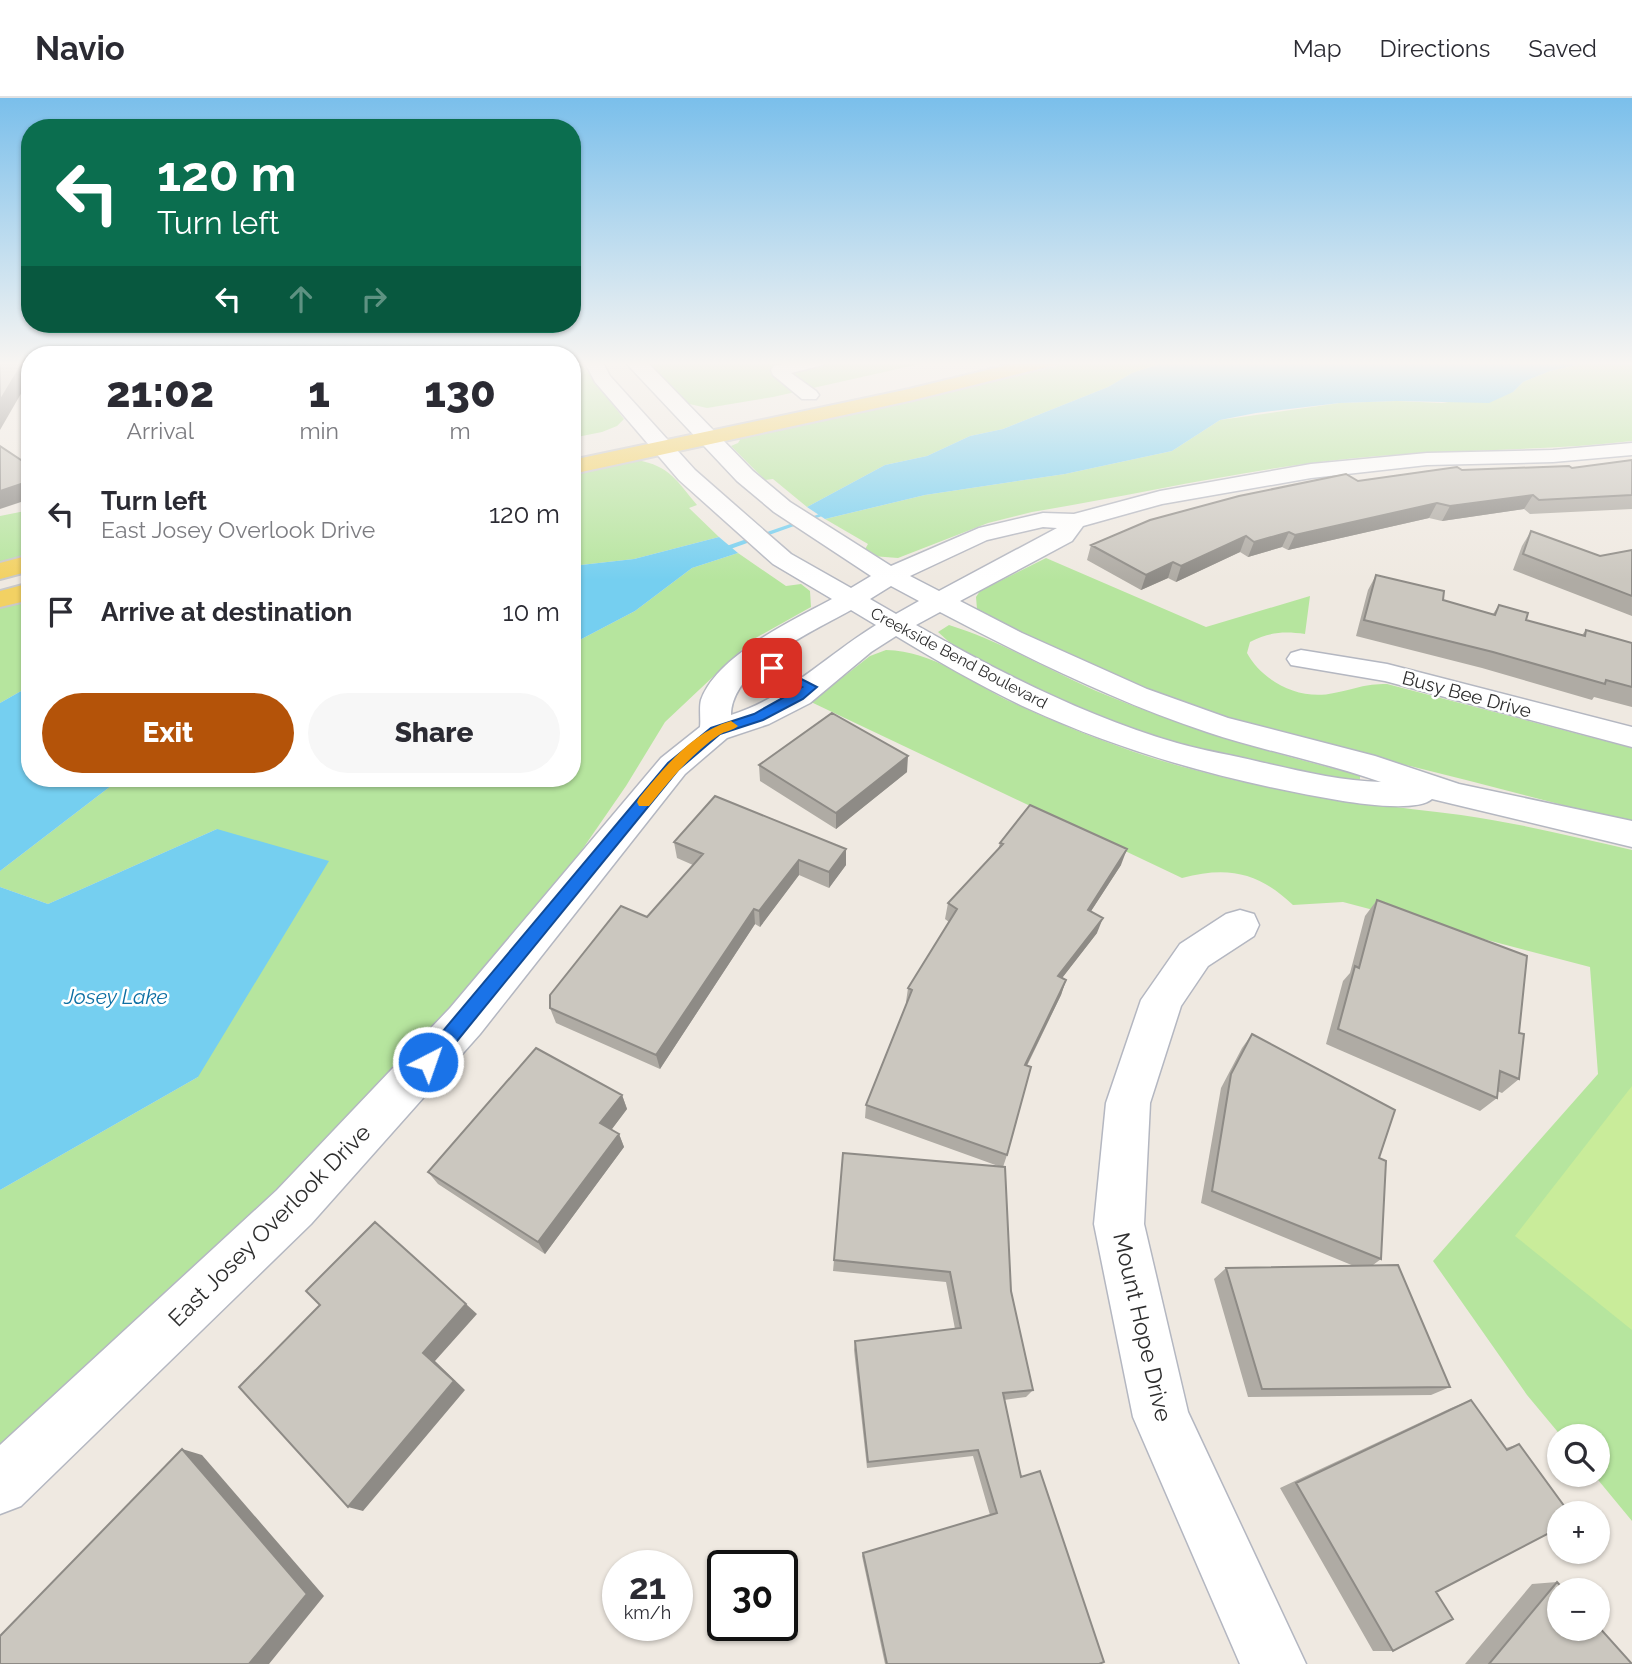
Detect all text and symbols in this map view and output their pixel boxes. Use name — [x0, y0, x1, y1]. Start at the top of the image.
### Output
text: Navio — [35, 29, 125, 68]
text: Map — [1293, 34, 1342, 63]
text: Directions — [1380, 34, 1490, 63]
text: Saved — [1528, 34, 1597, 63]
text: 120 m — [157, 145, 296, 202]
icon: left — [42, 147, 133, 238]
text: Turn left — [157, 204, 279, 241]
icon: left — [209, 280, 247, 318]
icon: ahead — [282, 280, 320, 318]
icon: right — [355, 280, 393, 318]
text: 21:02 — [106, 368, 214, 417]
text: 1 — [308, 368, 330, 417]
text: 130 — [424, 368, 496, 417]
text: Arrival — [126, 417, 194, 444]
text: min — [299, 417, 339, 444]
text: m — [449, 417, 471, 444]
text: Turn left — [101, 486, 207, 516]
icon: left — [42, 495, 80, 533]
text: 120 m — [489, 499, 560, 529]
text: East Josey Overlook Drive — [101, 516, 375, 543]
icon: arrive — [42, 593, 80, 631]
text: Arrive at destination — [101, 597, 352, 627]
text: 10 m — [502, 597, 560, 627]
street label: Creekside Bend Boulevard — [867, 603, 1051, 713]
pin — [742, 638, 802, 698]
icon: arrive — [753, 649, 791, 687]
street label: Busy Bee Drive — [1400, 666, 1534, 722]
button: Exit — [42, 693, 294, 773]
button: Share — [308, 693, 560, 773]
water label: Josey Lake — [63, 984, 168, 1009]
position arrow — [391, 1025, 465, 1099]
street label: East Josey Overlook Drive — [162, 1118, 376, 1332]
street label: Mount Hope Drive — [1108, 1230, 1178, 1424]
map controls — [1547, 1424, 1610, 1641]
button: search — [1547, 1424, 1610, 1487]
button: + — [1547, 1501, 1610, 1564]
speed limit sign: 30 — [707, 1550, 798, 1641]
text: 21 — [629, 1566, 666, 1607]
button: − — [1547, 1578, 1610, 1641]
text: km/h — [624, 1602, 671, 1623]

